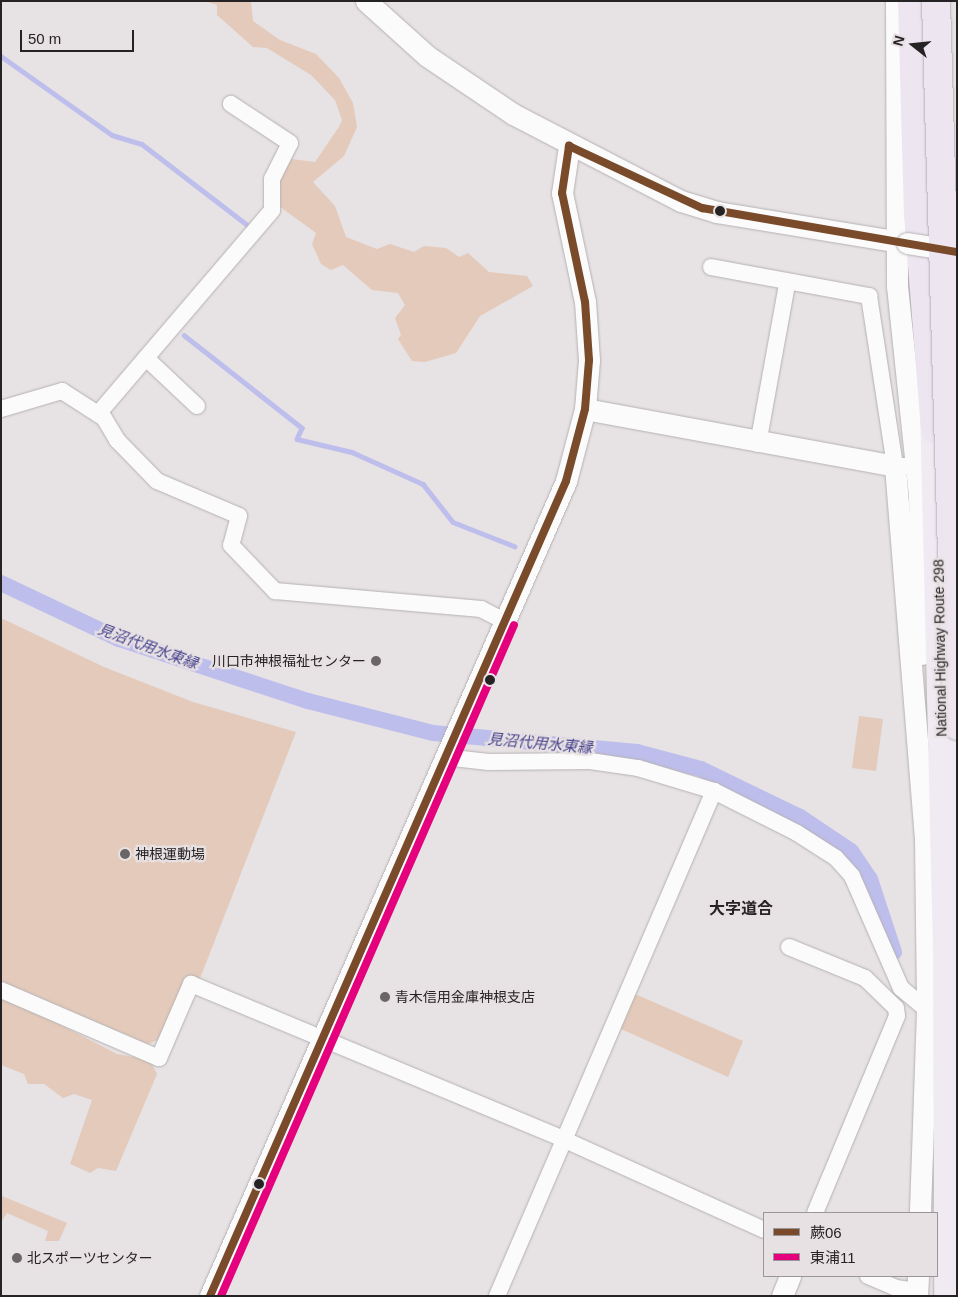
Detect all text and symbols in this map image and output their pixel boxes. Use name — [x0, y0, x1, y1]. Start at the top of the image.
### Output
scale bar — [22, 20, 136, 52]
north arrow — [888, 20, 938, 70]
text: 50 m — [28, 30, 61, 47]
text: N — [889, 34, 908, 48]
unlabelled marker — [715, 206, 725, 216]
street label: National Highway Route 298 — [930, 559, 950, 737]
water label: 見沼代用水東縁 — [96, 620, 200, 672]
place label: 川口市神根福祉センター — [212, 653, 366, 669]
marker: 川口市神根福祉センター — [370, 655, 382, 667]
unlabelled marker — [485, 675, 495, 685]
water label: 見沼代用水東縁 — [487, 729, 593, 757]
place label: 神根運動場 — [135, 846, 205, 862]
marker: 神根運動場 — [119, 848, 131, 860]
district label: 大字道合 — [709, 899, 773, 919]
place label: 青木信用金庫神根支店 — [395, 989, 535, 1005]
marker: 青木信用金庫神根支店 — [379, 991, 391, 1003]
unlabelled marker — [254, 1179, 264, 1189]
legend — [763, 1212, 938, 1277]
text: 蕨06 — [810, 1224, 842, 1241]
text: 東浦11 — [810, 1249, 856, 1266]
place label: 北スポーツセンター — [27, 1250, 153, 1266]
marker: 北スポーツセンター — [11, 1252, 23, 1264]

